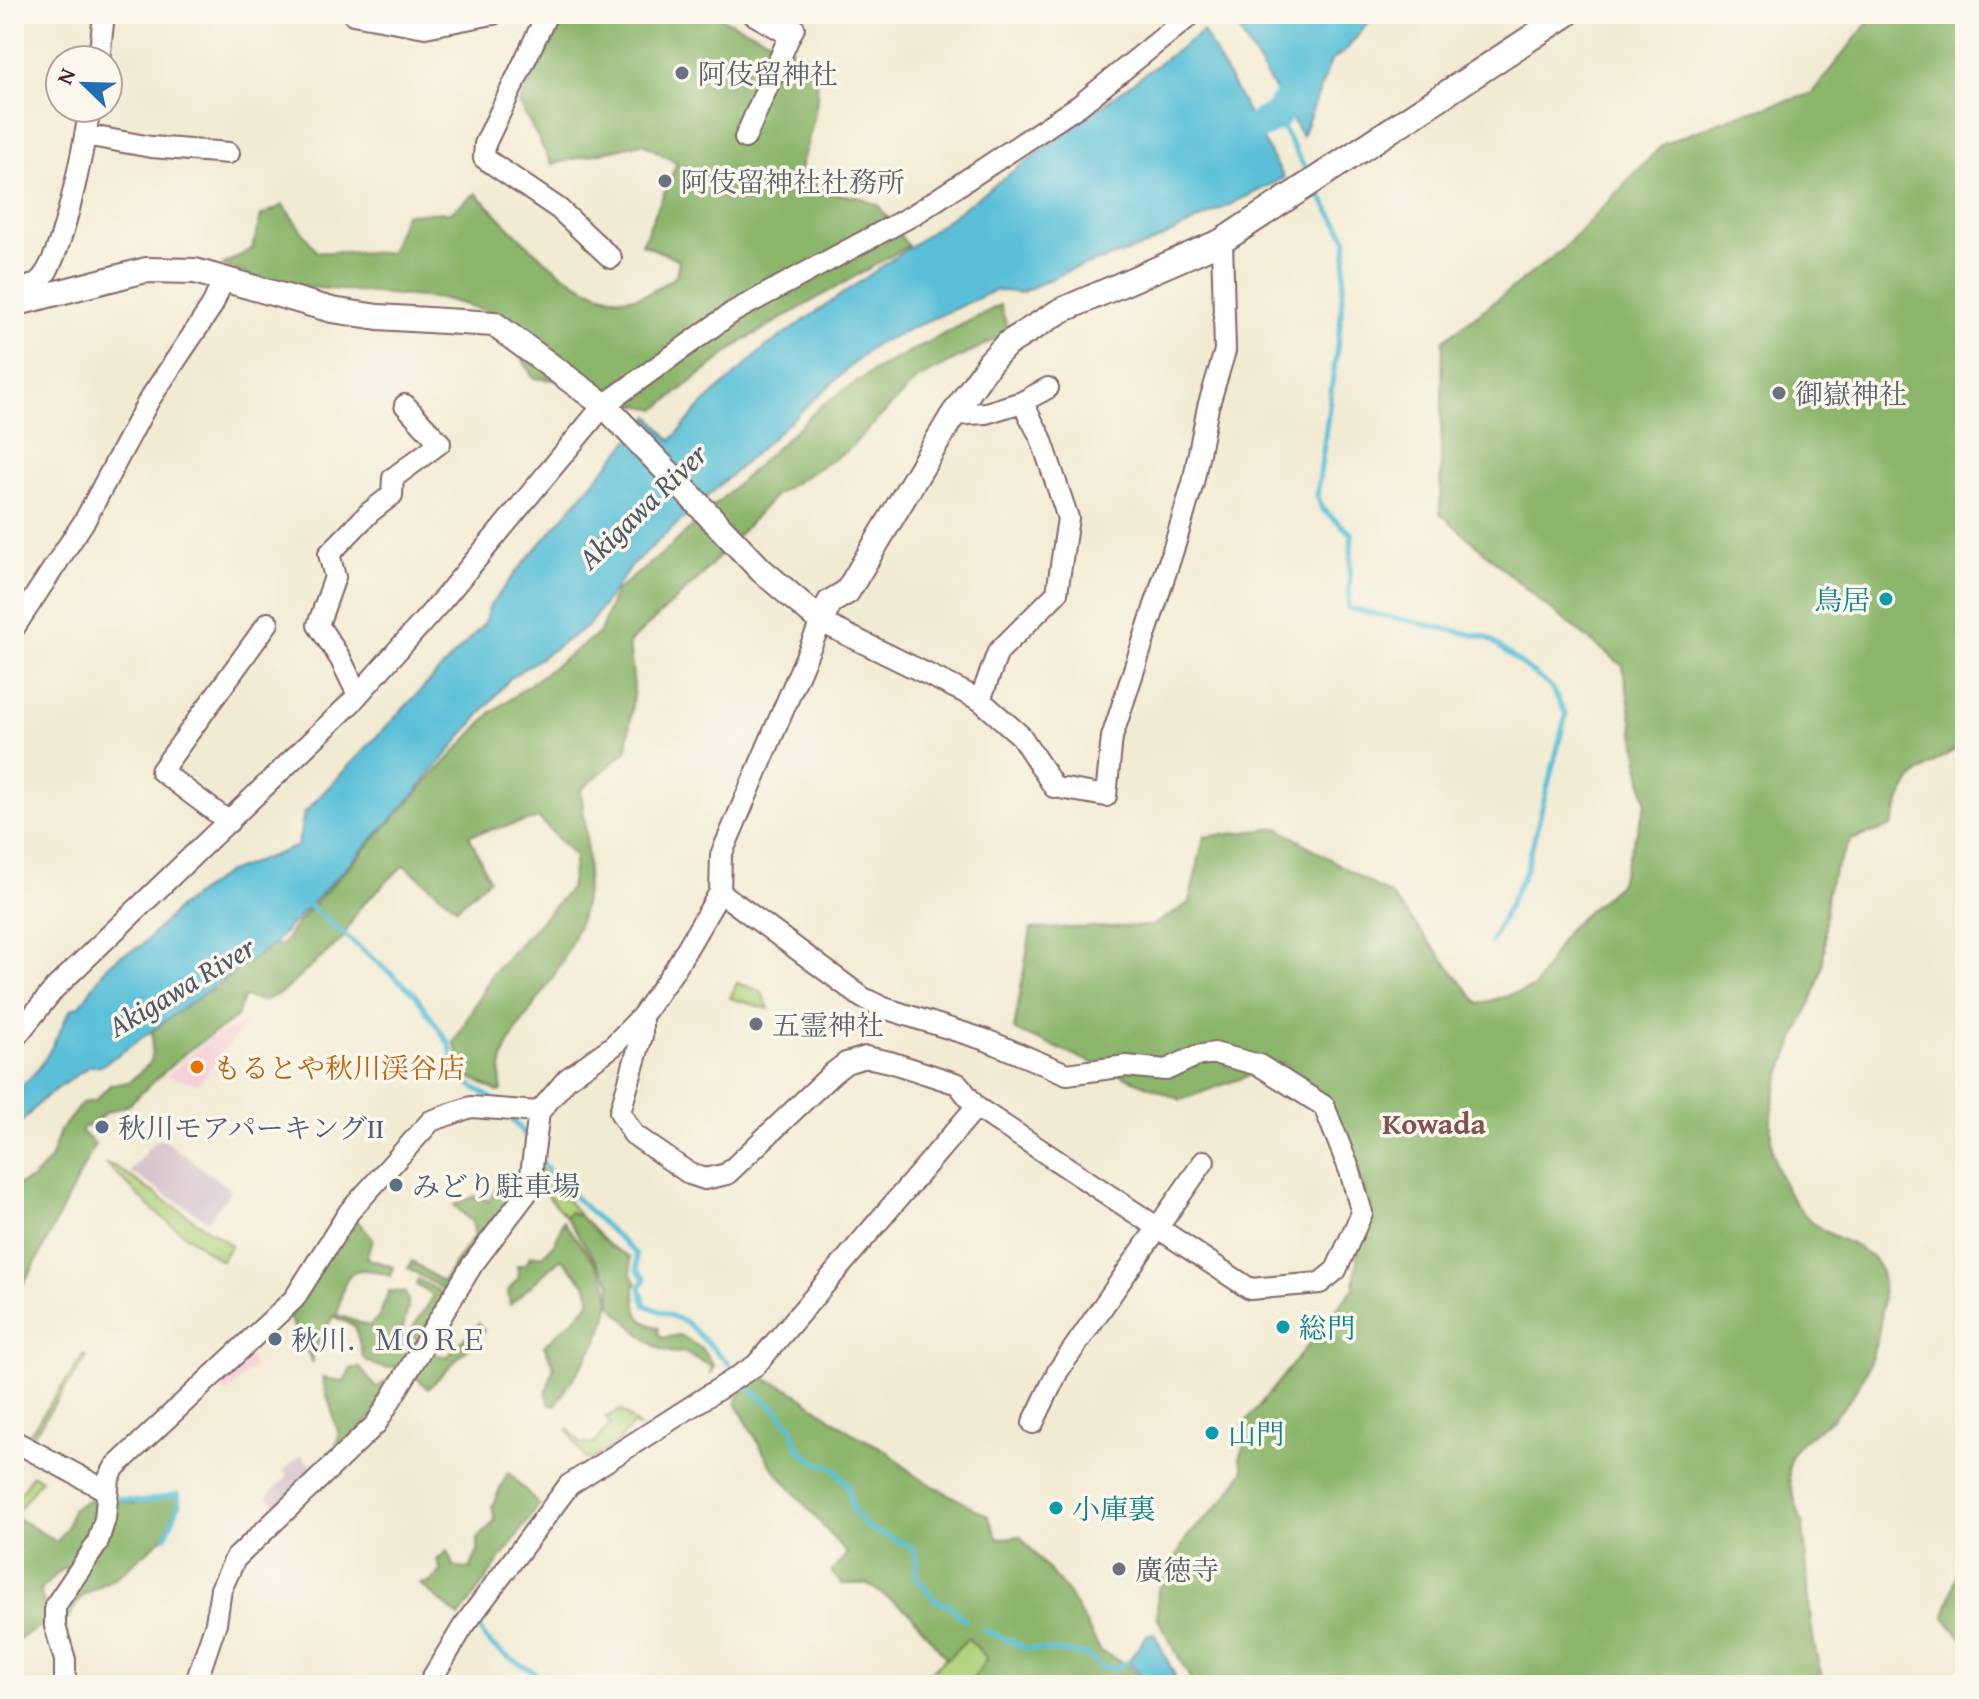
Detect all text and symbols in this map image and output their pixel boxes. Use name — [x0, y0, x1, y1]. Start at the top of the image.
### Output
north arrow — [44, 44, 124, 124]
place label: 阿伎留神社 — [698, 53, 838, 94]
text: N — [48, 63, 83, 89]
marker: 阿伎留神社 — [673, 64, 691, 82]
place label: 阿伎留神社社務所 — [681, 161, 905, 202]
marker: 阿伎留神社社務所 — [656, 172, 674, 190]
place label: 御嶽神社 — [1795, 373, 1907, 414]
marker: 御嶽神社 — [1770, 384, 1788, 402]
water label: Akigawa River — [567, 432, 717, 580]
place label: 鳥居 — [1814, 579, 1870, 620]
marker: 鳥居 — [1877, 590, 1895, 608]
water label: Akigawa River — [98, 924, 264, 1048]
place label: 五霊神社 — [772, 1004, 884, 1045]
marker: 五霊神社 — [747, 1015, 765, 1033]
place label: もるとや秋川渓谷店 — [213, 1047, 465, 1088]
marker: もるとや秋川渓谷店 — [188, 1058, 206, 1076]
district label: Kowada — [1382, 1101, 1486, 1145]
place label: 秋川モアパーキングⅡ — [118, 1107, 384, 1148]
marker: 秋川モアパーキングⅡ — [93, 1118, 111, 1136]
place label: みどり駐車場 — [412, 1165, 580, 1206]
marker: みどり駐車場 — [387, 1176, 405, 1194]
place label: 総門 — [1299, 1307, 1355, 1348]
marker: 総門 — [1274, 1318, 1292, 1336]
place label: 秋川．ＭＯＲＥ — [291, 1319, 487, 1360]
marker: 秋川．ＭＯＲＥ — [266, 1330, 284, 1348]
place label: 山門 — [1228, 1413, 1284, 1454]
marker: 山門 — [1203, 1424, 1221, 1442]
place label: 小庫裏 — [1072, 1488, 1156, 1529]
marker: 小庫裏 — [1047, 1499, 1065, 1517]
place label: 廣徳寺 — [1135, 1549, 1219, 1590]
marker: 廣徳寺 — [1110, 1560, 1128, 1578]

